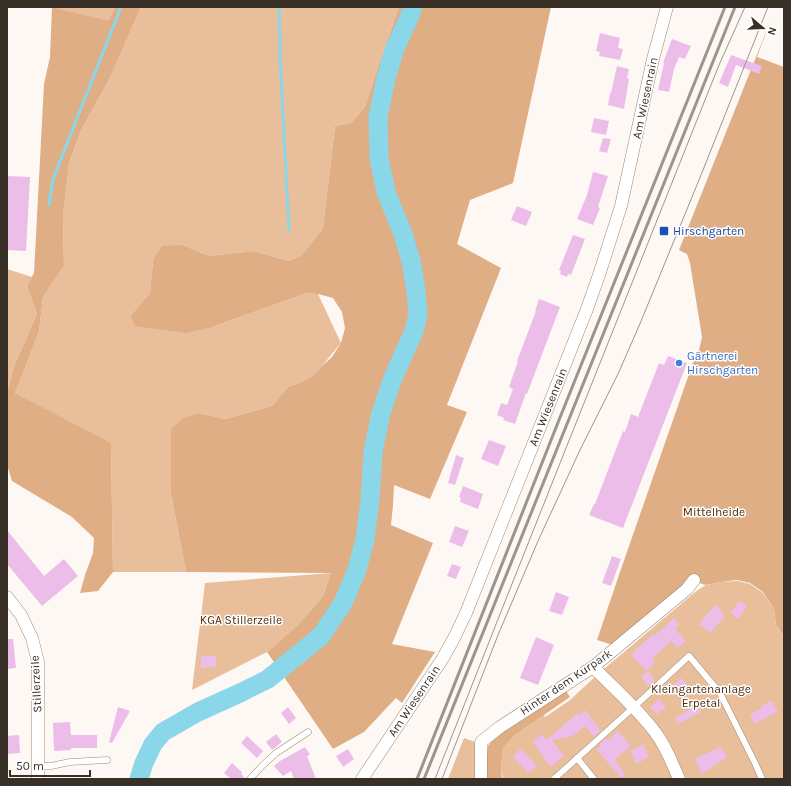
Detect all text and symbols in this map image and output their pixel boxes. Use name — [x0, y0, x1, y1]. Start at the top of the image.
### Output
north arrow — [743, 8, 783, 48]
text: N — [765, 25, 779, 37]
street label: Am Wiesenrain — [630, 56, 660, 140]
place label: Hirschgarten — [673, 224, 744, 238]
marker: Hirschgarten — [658, 225, 670, 237]
place label: Gärtnerei Hirschgarten — [687, 349, 758, 377]
marker: Gärtnerei Hirschgarten — [674, 358, 684, 368]
street label: Am Wiesenrain — [526, 366, 570, 448]
park label: Mittelheide — [683, 505, 745, 519]
park label: KGA Stillerzeile — [200, 613, 282, 627]
street label: Hinter dem Kurpark — [517, 646, 615, 718]
street label: Stillerzeile — [28, 655, 44, 713]
street label: Am Wiesenrain — [385, 663, 443, 739]
park label: Kleingartenanlage Erpetal — [651, 682, 751, 710]
scale bar — [10, 752, 90, 778]
text: 50 m — [16, 759, 44, 773]

